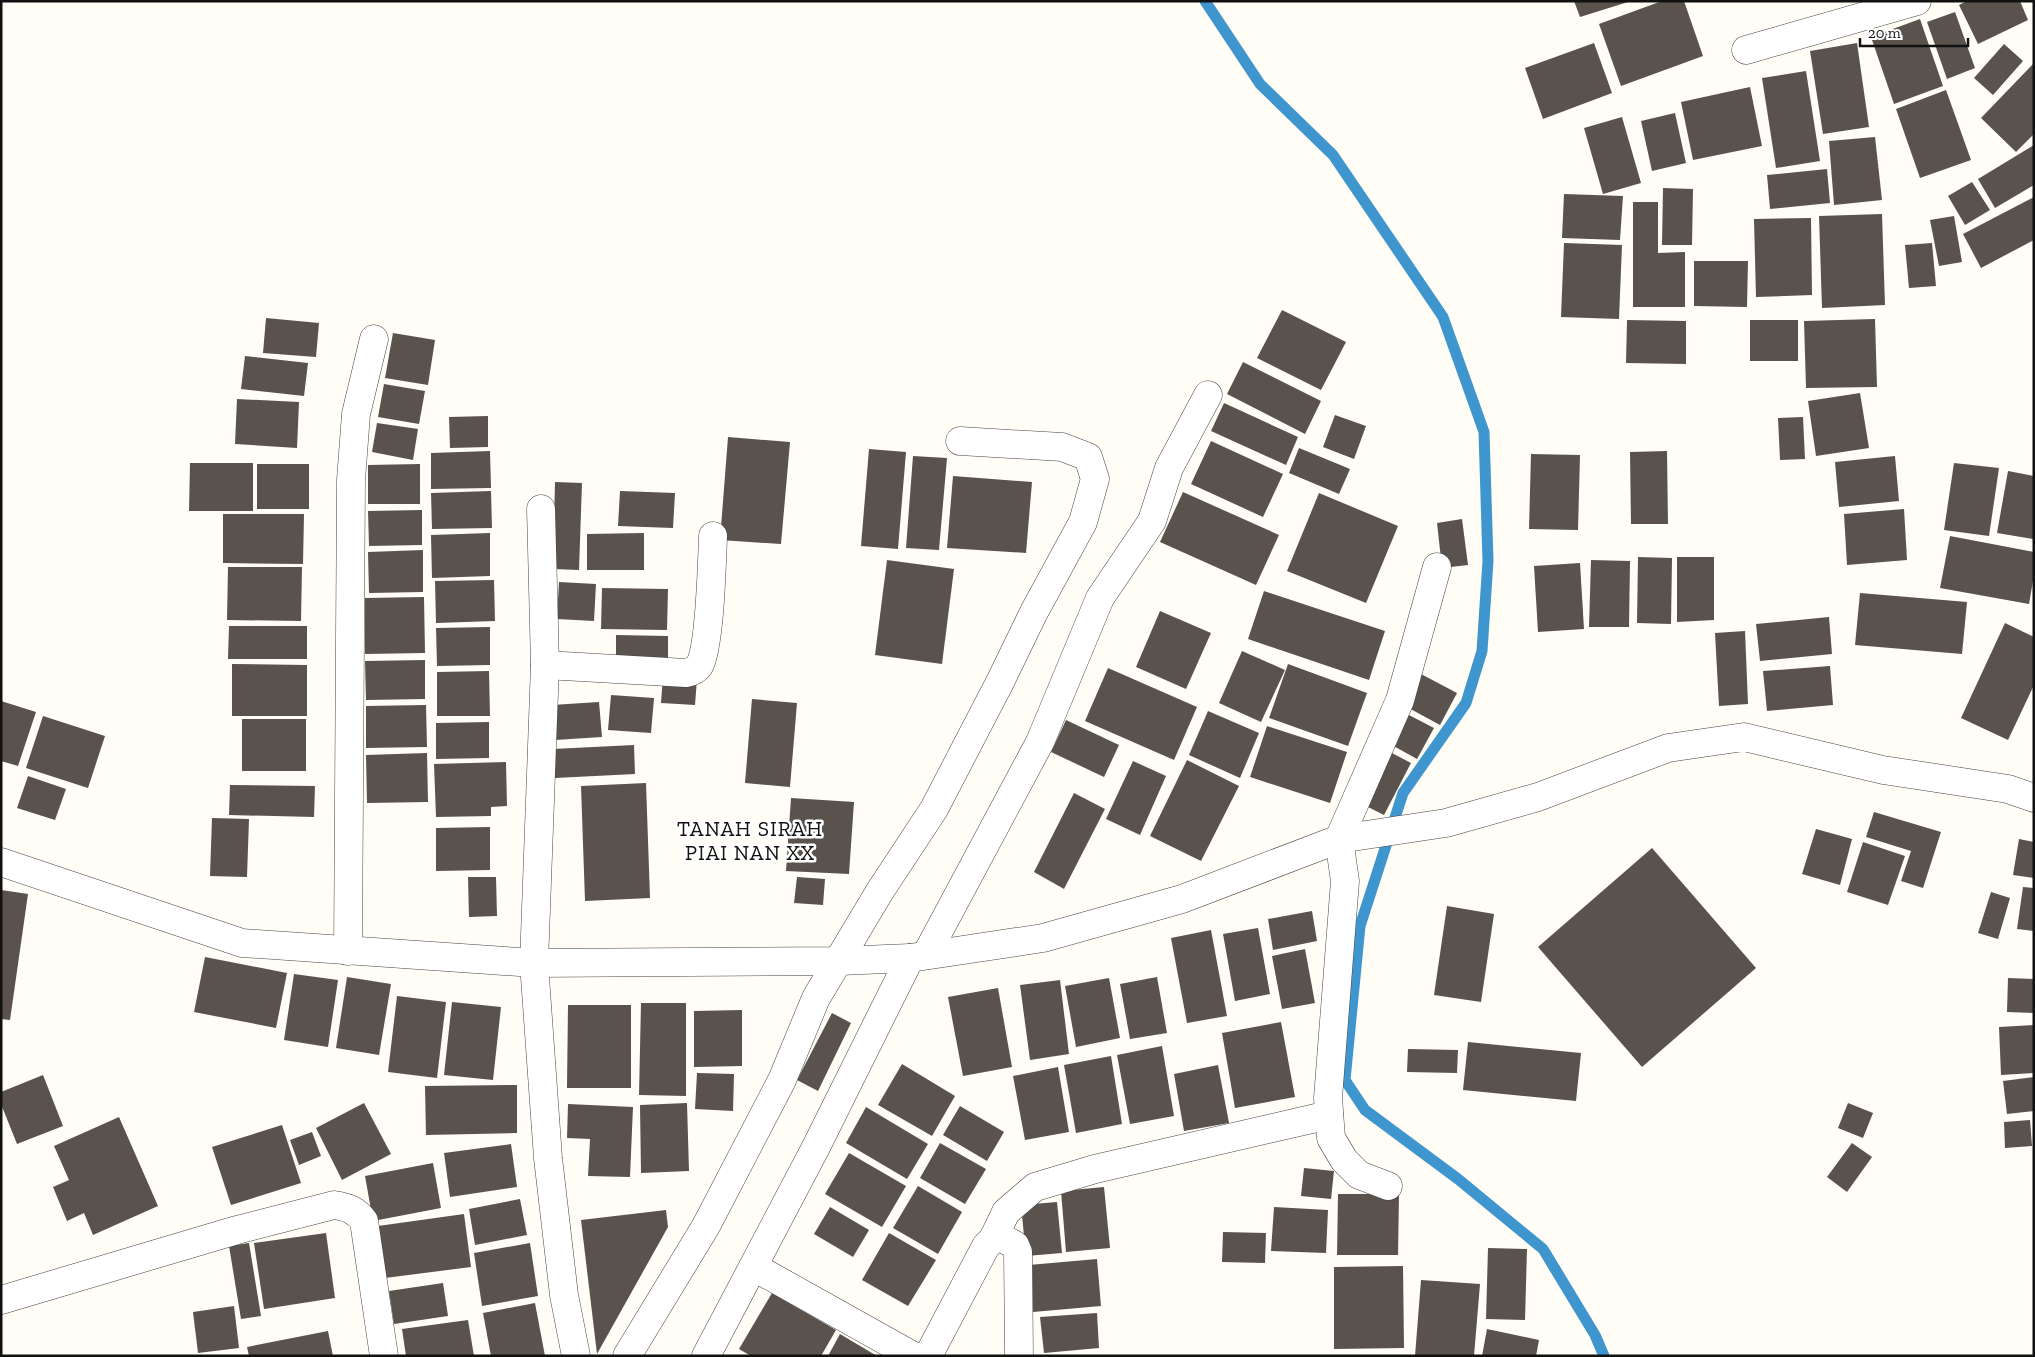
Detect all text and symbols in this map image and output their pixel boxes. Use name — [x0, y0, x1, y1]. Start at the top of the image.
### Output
scale bar — [1860, 15, 1968, 47]
text: 20 m — [1868, 24, 1901, 42]
district label: TANAH SIRAH PIAI NAN XX — [677, 816, 823, 865]

